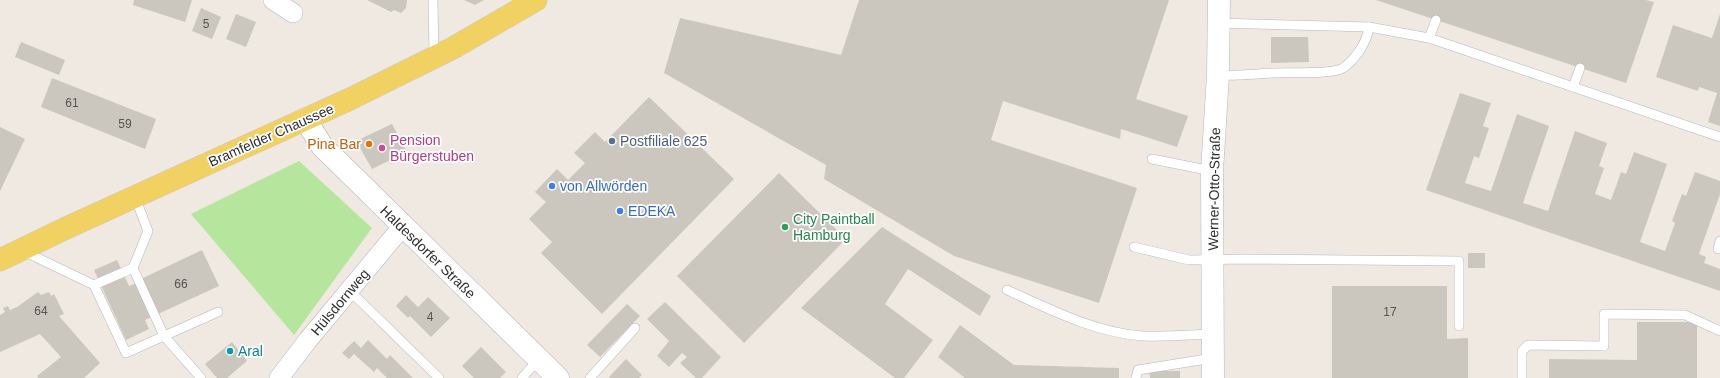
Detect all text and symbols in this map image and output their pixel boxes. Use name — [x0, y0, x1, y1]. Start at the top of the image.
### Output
house number: 5 — [203, 17, 210, 31]
house number: 61 — [65, 96, 79, 110]
street label: Bramfelder Chaussee — [206, 100, 336, 170]
house number: 59 — [118, 117, 132, 131]
street label: Werner-Otto-Straße — [1205, 127, 1223, 251]
place label: Pension Bürgerstuben — [390, 132, 474, 164]
place label: Postfiliale 625 — [620, 133, 707, 149]
place label: Pina Bar — [307, 136, 361, 152]
marker: Postfiliale 625 — [607, 136, 617, 146]
marker: Pina Bar — [364, 139, 374, 149]
marker: Pension Bürgerstuben — [377, 143, 387, 153]
place label: von Allwörden — [560, 178, 647, 194]
marker: von Allwörden — [547, 181, 557, 191]
street label: Haldesdorfer Straße — [377, 202, 479, 302]
place label: EDEKA — [628, 203, 676, 219]
marker: EDEKA — [615, 206, 625, 216]
place label: City Paintball Hamburg — [793, 211, 875, 243]
marker: City Paintball Hamburg — [780, 222, 790, 232]
street label: Hülsdornweg — [308, 266, 372, 338]
house number: 66 — [174, 277, 188, 291]
house number: 64 — [34, 304, 48, 318]
house number: 17 — [1383, 305, 1397, 319]
house number: 4 — [427, 310, 434, 324]
place label: Aral — [238, 343, 263, 359]
marker: Aral — [225, 346, 235, 356]

